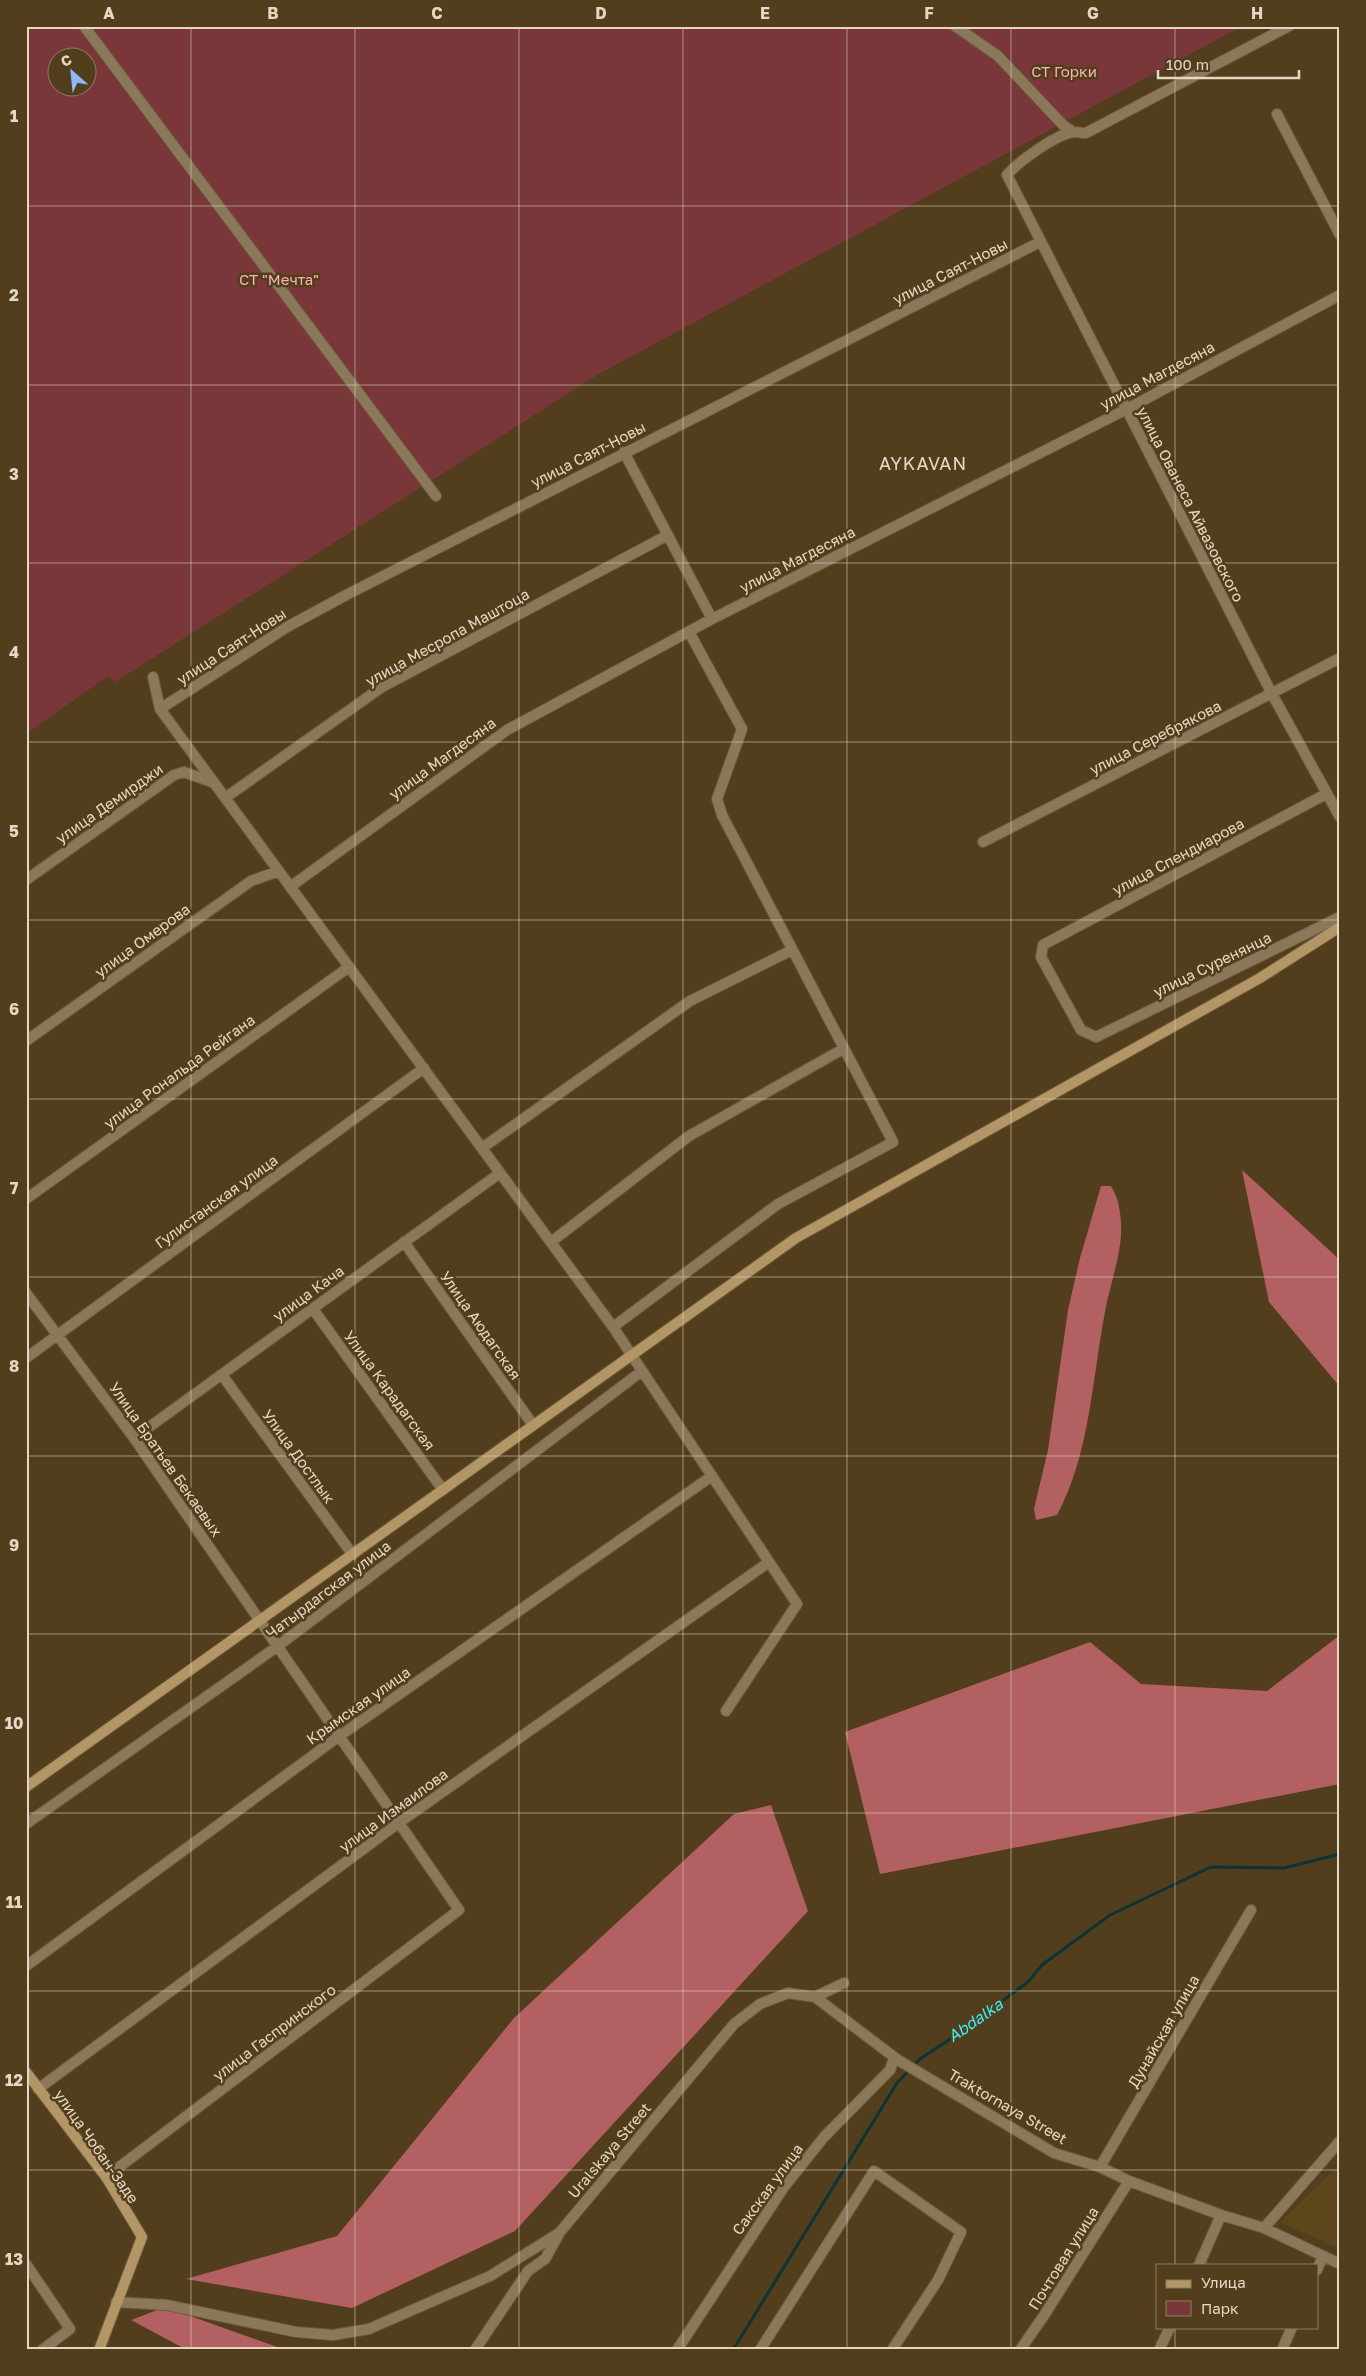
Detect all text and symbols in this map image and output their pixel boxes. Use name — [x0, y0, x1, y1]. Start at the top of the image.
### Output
text: A — [103, 3, 115, 23]
text: B — [267, 3, 279, 23]
text: C — [431, 3, 443, 23]
text: D — [595, 3, 607, 23]
text: E — [760, 3, 770, 23]
text: F — [924, 3, 934, 23]
text: G — [1087, 3, 1099, 23]
text: H — [1251, 3, 1263, 23]
north arrow — [48, 48, 98, 98]
scale bar — [1158, 48, 1300, 80]
text: С — [58, 50, 74, 70]
text: 100 m — [1166, 55, 1209, 73]
park label: СТ Горки — [1031, 62, 1097, 80]
text: 1 — [10, 106, 18, 126]
street label: улица Саят-Новы — [890, 234, 1010, 308]
park label: СТ "Мечта" — [239, 270, 319, 288]
text: 2 — [9, 285, 19, 305]
street label: улица Магдесяна — [1096, 337, 1218, 413]
street label: улица Ованеса Айвазовского — [1134, 403, 1248, 605]
street label: улица Саят-Новы — [528, 417, 648, 491]
district label: AYKAVAN — [879, 452, 967, 474]
text: 3 — [9, 464, 19, 484]
street label: улица Магдесяна — [736, 522, 858, 596]
street label: улица Месропа Маштоца — [362, 584, 532, 690]
street label: улица Саят-Новы — [173, 604, 289, 688]
text: 4 — [9, 642, 19, 662]
street label: улица Серебрякова — [1086, 696, 1224, 778]
street label: улица Магдесяна — [385, 713, 499, 803]
street label: улица Демирджи — [52, 759, 166, 847]
street label: улица Спендиарова — [1109, 814, 1247, 898]
text: 5 — [9, 821, 19, 841]
street label: улица Омерова — [91, 899, 193, 981]
street label: улица Суренянца — [1150, 928, 1274, 1000]
text: 6 — [9, 999, 19, 1019]
street label: улица Рональда Рейгана — [100, 1010, 258, 1132]
street label: Гулистанская улица — [151, 1150, 281, 1252]
text: 7 — [10, 1178, 19, 1198]
street label: улица Кача — [269, 1261, 347, 1325]
street label: Улица Аюдагская — [437, 1267, 525, 1383]
street label: Улица Карадагская — [341, 1327, 439, 1453]
text: 8 — [9, 1356, 19, 1376]
street label: Улица Братьев Бекаевых — [106, 1378, 226, 1540]
street label: Улица Достлык — [259, 1406, 339, 1507]
text: 9 — [9, 1535, 19, 1555]
street label: Чатырдагская улица — [262, 1536, 394, 1642]
street label: Крымская улица — [303, 1662, 413, 1748]
text: 10 — [5, 1713, 23, 1733]
street label: улица Измаилова — [335, 1764, 451, 1856]
text: 11 — [6, 1892, 22, 1912]
street label: Дунайская улица — [1123, 1971, 1203, 2091]
street label: улица Гаспринского — [209, 1980, 339, 2084]
water label: Abdalka — [944, 1993, 1007, 2046]
street label: Traktornaya Street — [946, 2065, 1070, 2147]
text: 12 — [5, 2070, 23, 2090]
street label: улица Чобан-Заде — [51, 2086, 143, 2207]
street label: Uralskaya Street — [564, 2099, 654, 2201]
street label: Сакская улица — [728, 2140, 806, 2238]
street label: Почтовая улица — [1024, 2203, 1102, 2313]
text: 13 — [5, 2249, 23, 2269]
legend — [1156, 2264, 1318, 2328]
text: Улица — [1201, 2273, 1246, 2291]
text: Парк — [1201, 2299, 1239, 2317]

